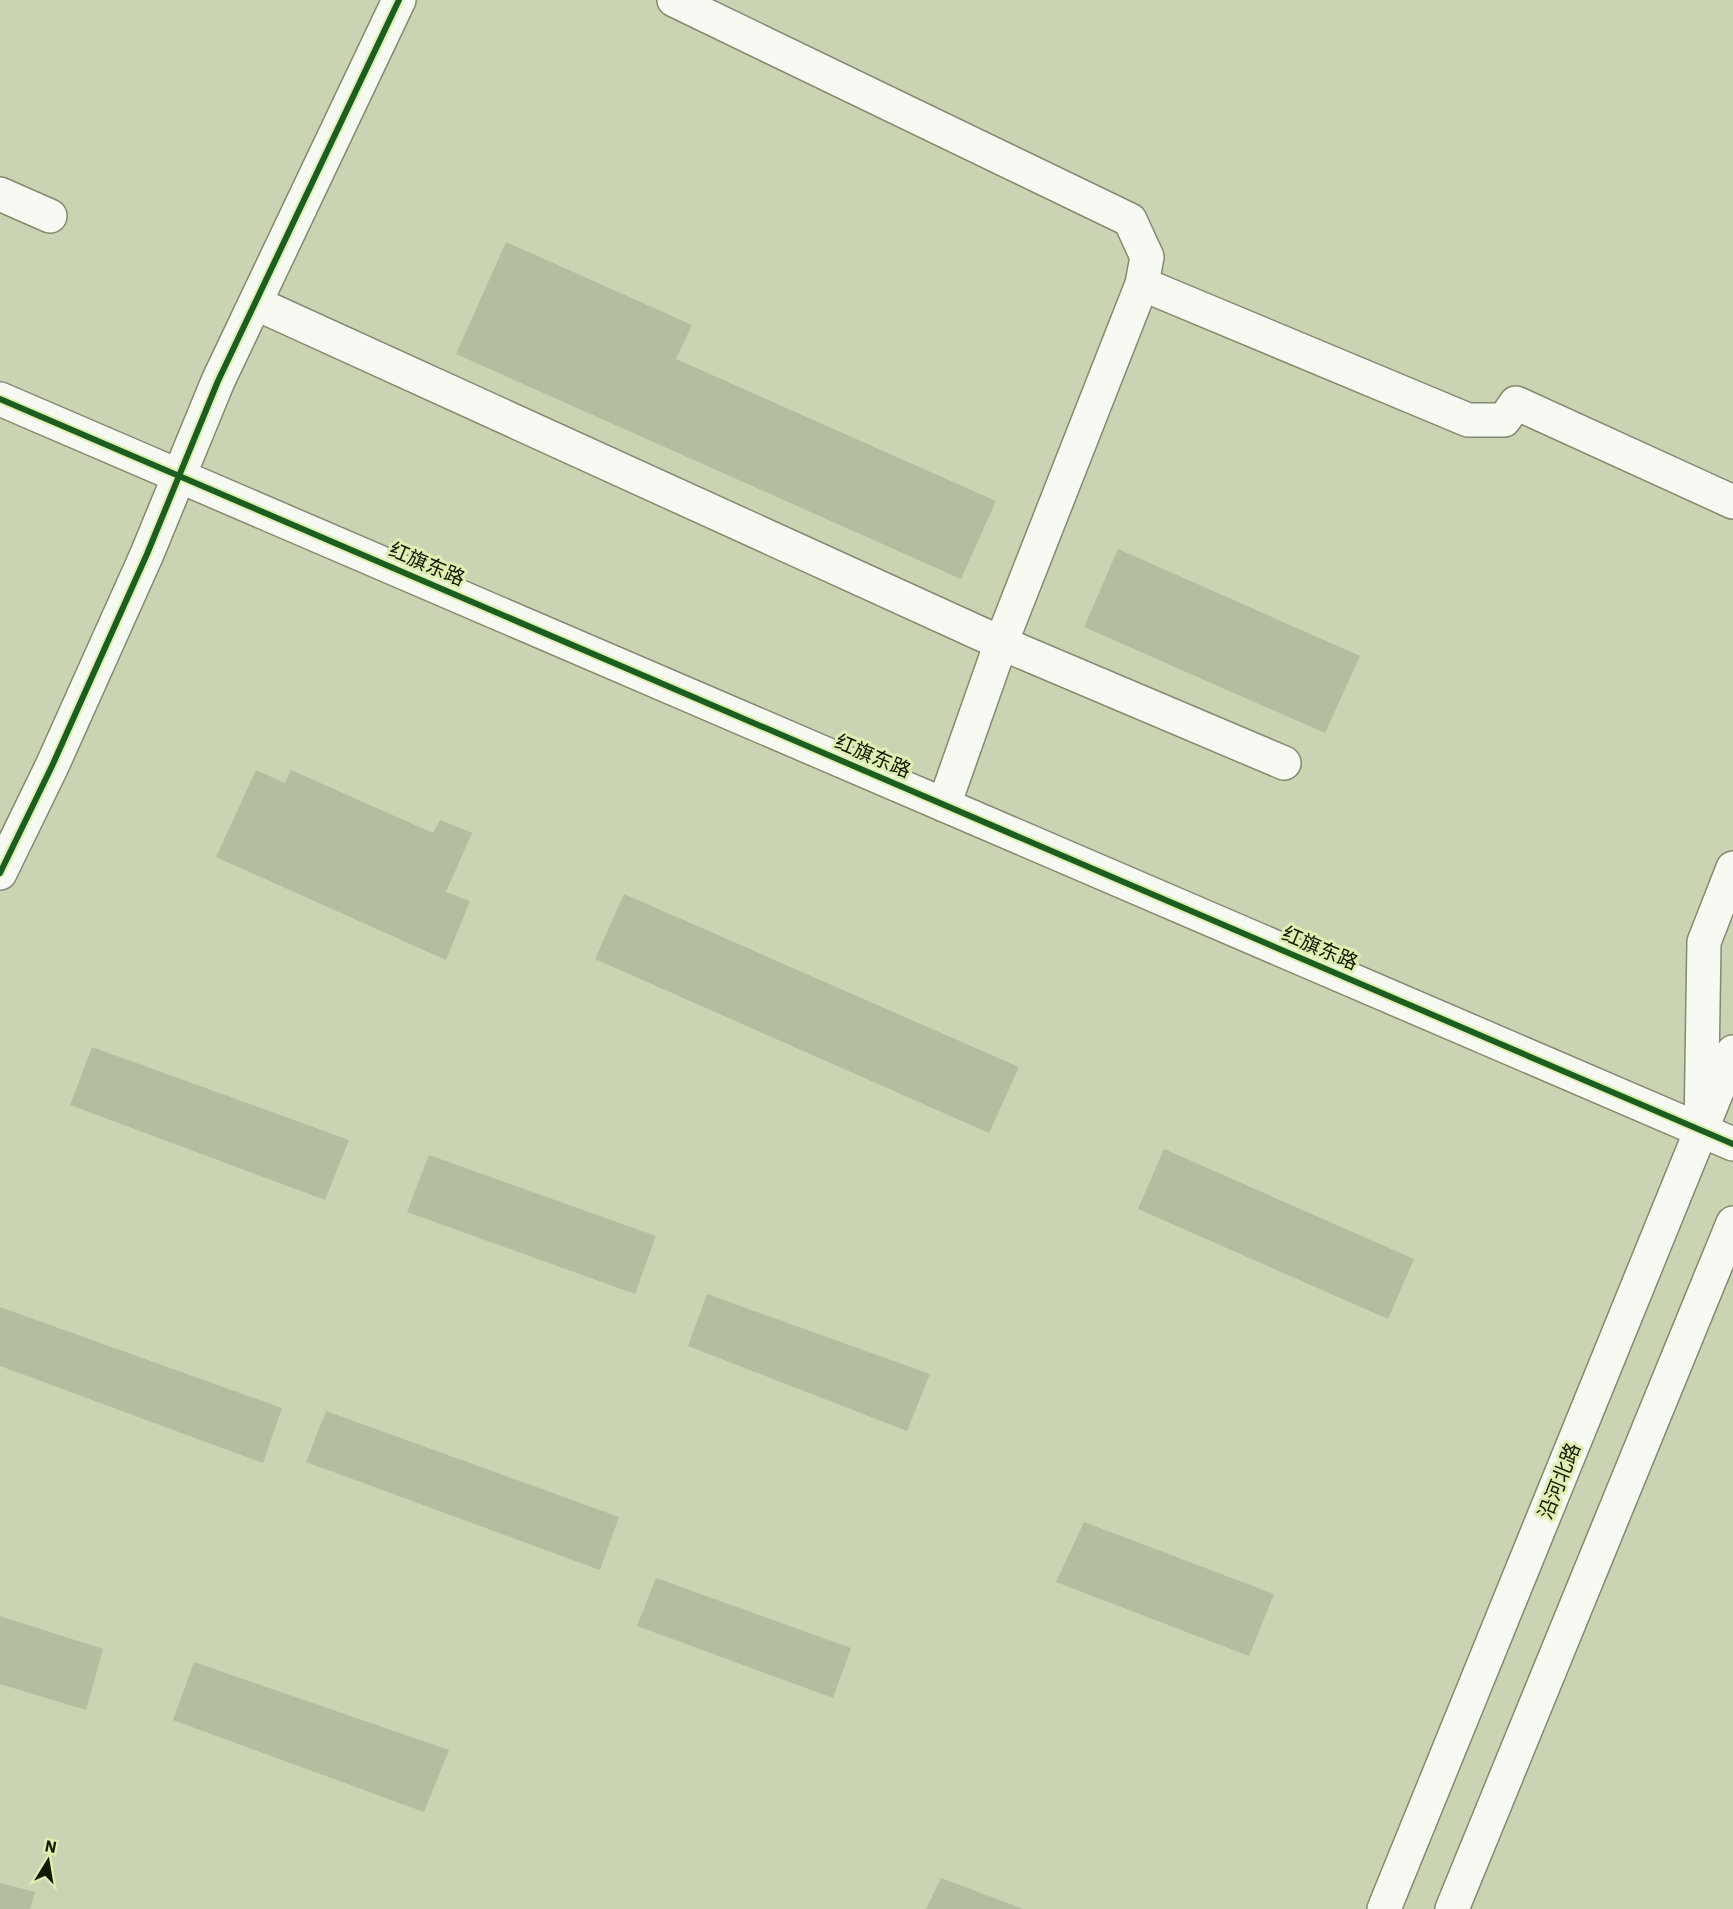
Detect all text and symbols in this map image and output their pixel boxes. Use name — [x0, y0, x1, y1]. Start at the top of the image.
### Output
street label: 红旗东路 — [385, 535, 469, 592]
street label: 红旗东路 — [831, 727, 915, 784]
street label: 红旗东路 — [1278, 919, 1362, 976]
street label: 沿河北路 — [1531, 1439, 1586, 1523]
north arrow — [18, 1831, 78, 1891]
text: N — [43, 1835, 58, 1857]

